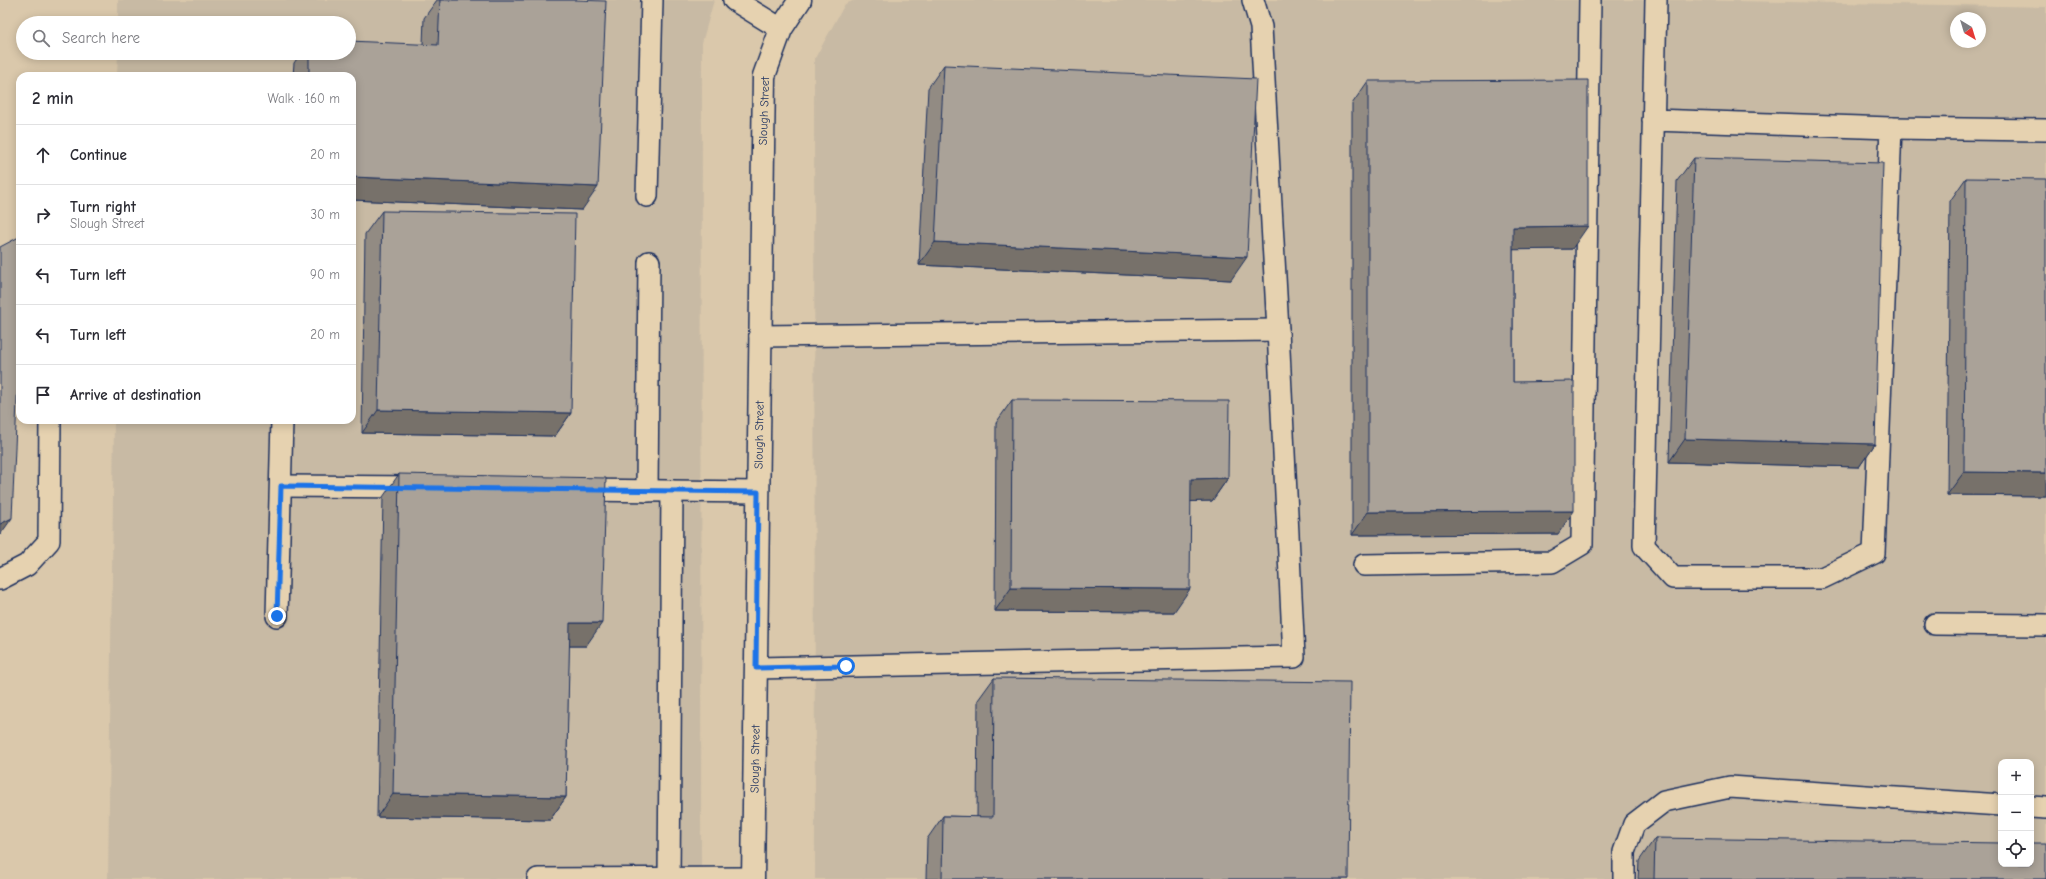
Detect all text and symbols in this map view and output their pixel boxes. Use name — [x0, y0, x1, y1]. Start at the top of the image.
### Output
north arrow — [1950, 12, 1986, 48]
search box — [16, 16, 356, 60]
icon: search — [30, 27, 52, 49]
text: Search here — [62, 29, 140, 47]
street label: Slough Street — [756, 76, 772, 146]
text: 2 min — [32, 89, 73, 108]
text: Walk · 160 m — [268, 91, 340, 106]
icon: ahead — [32, 144, 54, 166]
text: Continue — [70, 146, 127, 164]
text: 20 m — [310, 147, 340, 162]
text: Turn right — [70, 198, 136, 216]
icon: right — [32, 204, 54, 226]
text: 30 m — [310, 207, 340, 222]
text: Slough Street — [70, 216, 144, 231]
icon: left — [32, 264, 54, 286]
text: Turn left — [70, 266, 126, 284]
text: 90 m — [310, 267, 340, 282]
icon: left — [32, 324, 54, 346]
text: Turn left — [70, 326, 126, 344]
text: 20 m — [310, 327, 340, 342]
icon: arrive — [32, 384, 54, 406]
text: Arrive at destination — [70, 386, 201, 404]
street label: Slough Street — [751, 400, 767, 469]
route end — [268, 607, 286, 625]
route start — [837, 657, 855, 675]
street label: Slough Street — [747, 724, 763, 793]
map controls — [1998, 759, 2034, 867]
button: + — [1998, 759, 2034, 795]
button: − — [1998, 795, 2034, 831]
button: locate — [1998, 831, 2034, 867]

